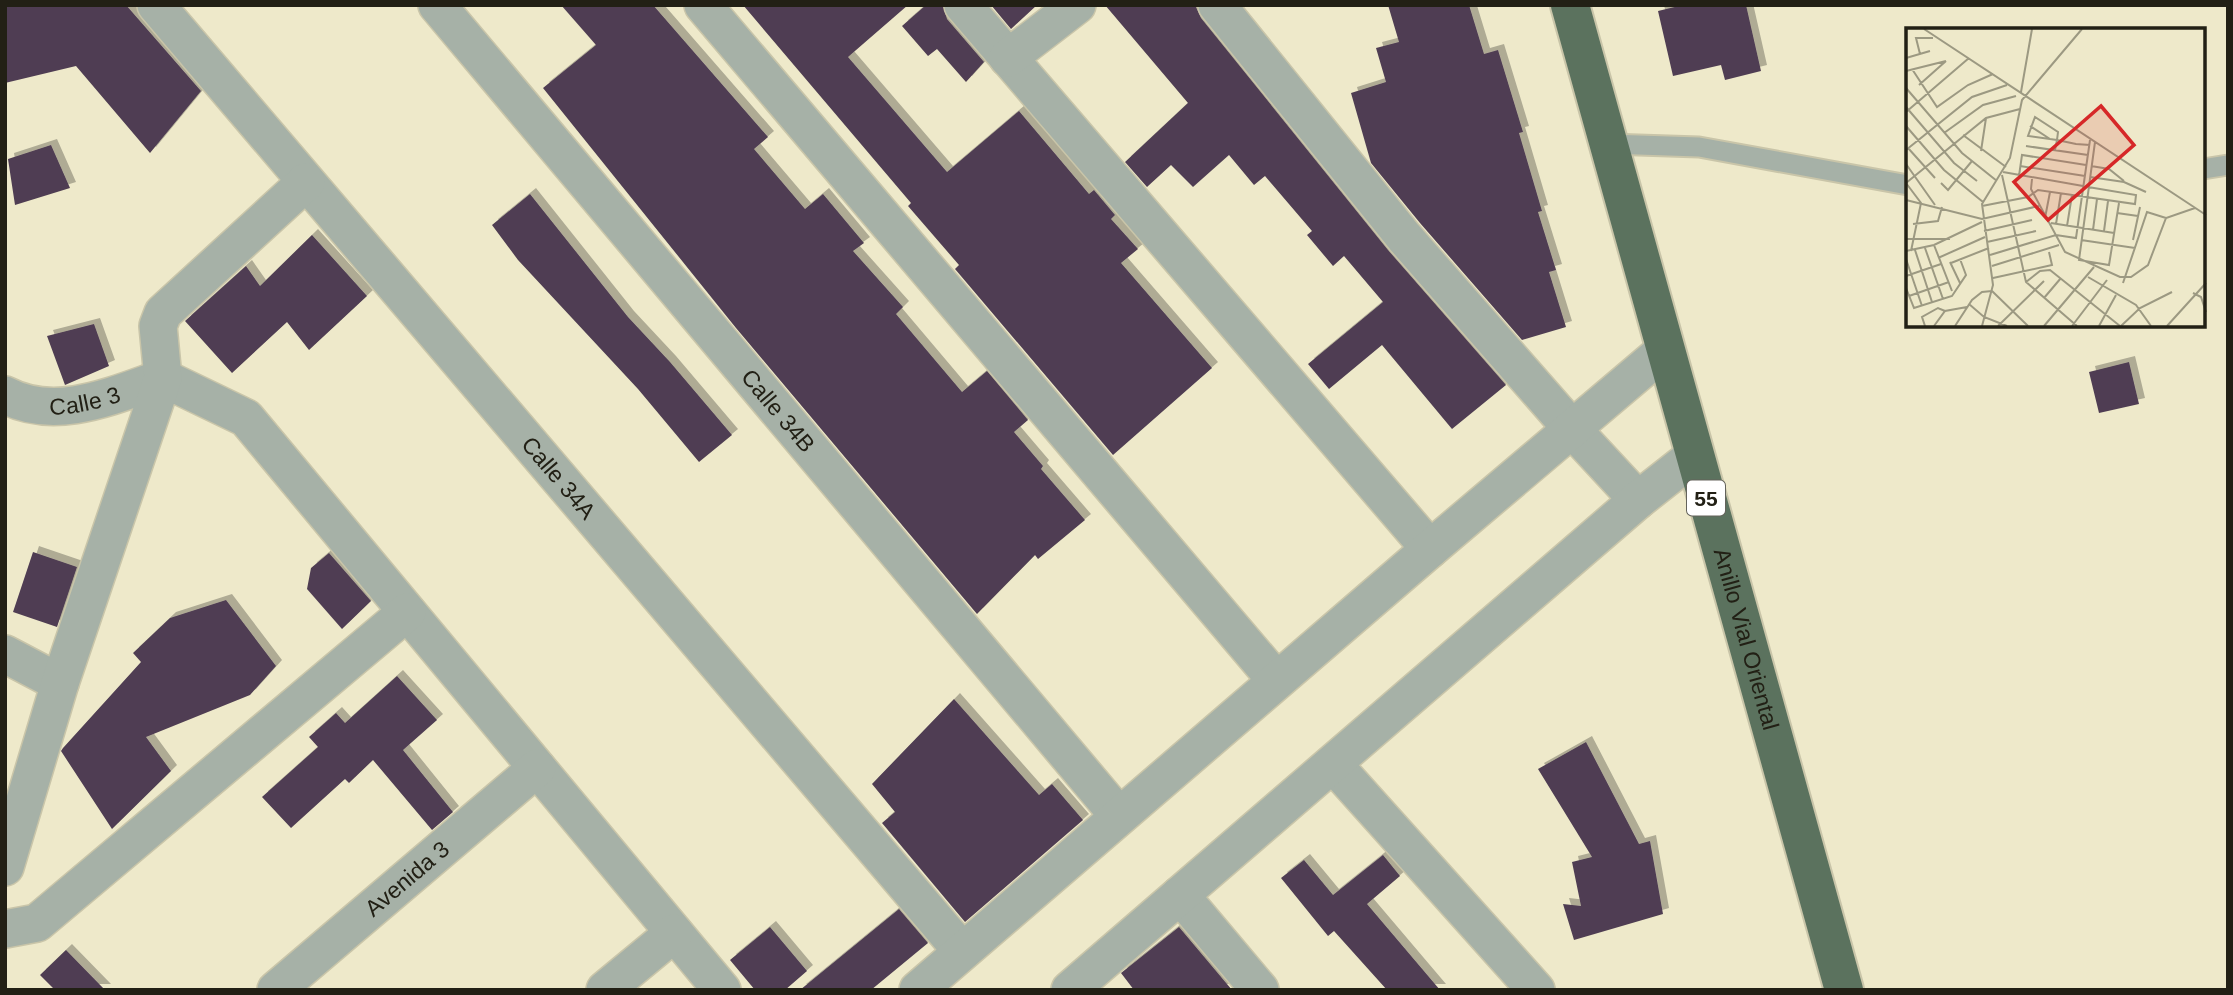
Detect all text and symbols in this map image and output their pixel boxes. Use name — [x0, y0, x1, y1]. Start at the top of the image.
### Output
inset map — [1906, 28, 2205, 327]
street label: Calle 34B — [736, 364, 820, 457]
street label: Calle 3 — [49, 381, 123, 420]
street label: Calle 34A — [516, 431, 601, 525]
road number: 55 — [1687, 480, 1725, 516]
street label: Anillo Vial Oriental — [1709, 545, 1784, 733]
street label: Avenida 3 — [360, 836, 454, 921]

